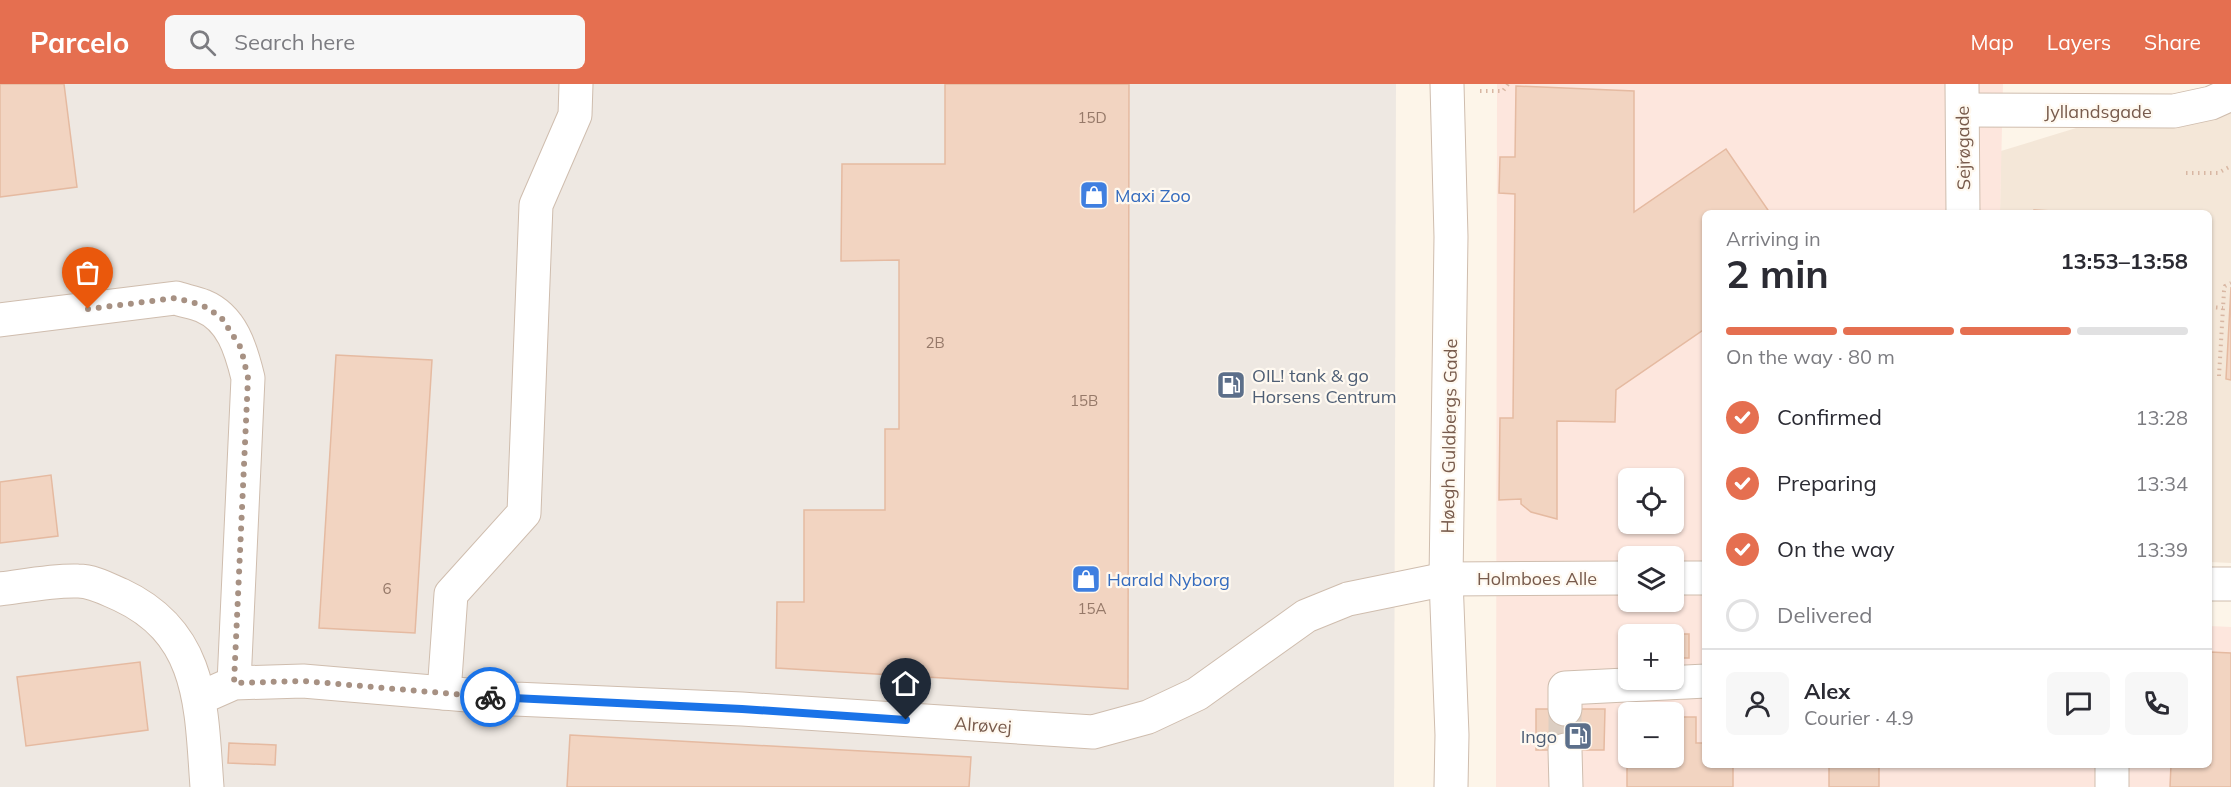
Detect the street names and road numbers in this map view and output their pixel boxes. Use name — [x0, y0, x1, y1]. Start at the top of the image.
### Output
street label: Jyllandsgade — [2044, 100, 2152, 123]
street label: Sejrøgade — [1951, 106, 1975, 190]
street label: Høegh Guldbergs Gade — [1436, 338, 1462, 534]
street label: Holmboes Alle — [1477, 567, 1597, 590]
street label: Alrøvej — [953, 712, 1013, 738]

